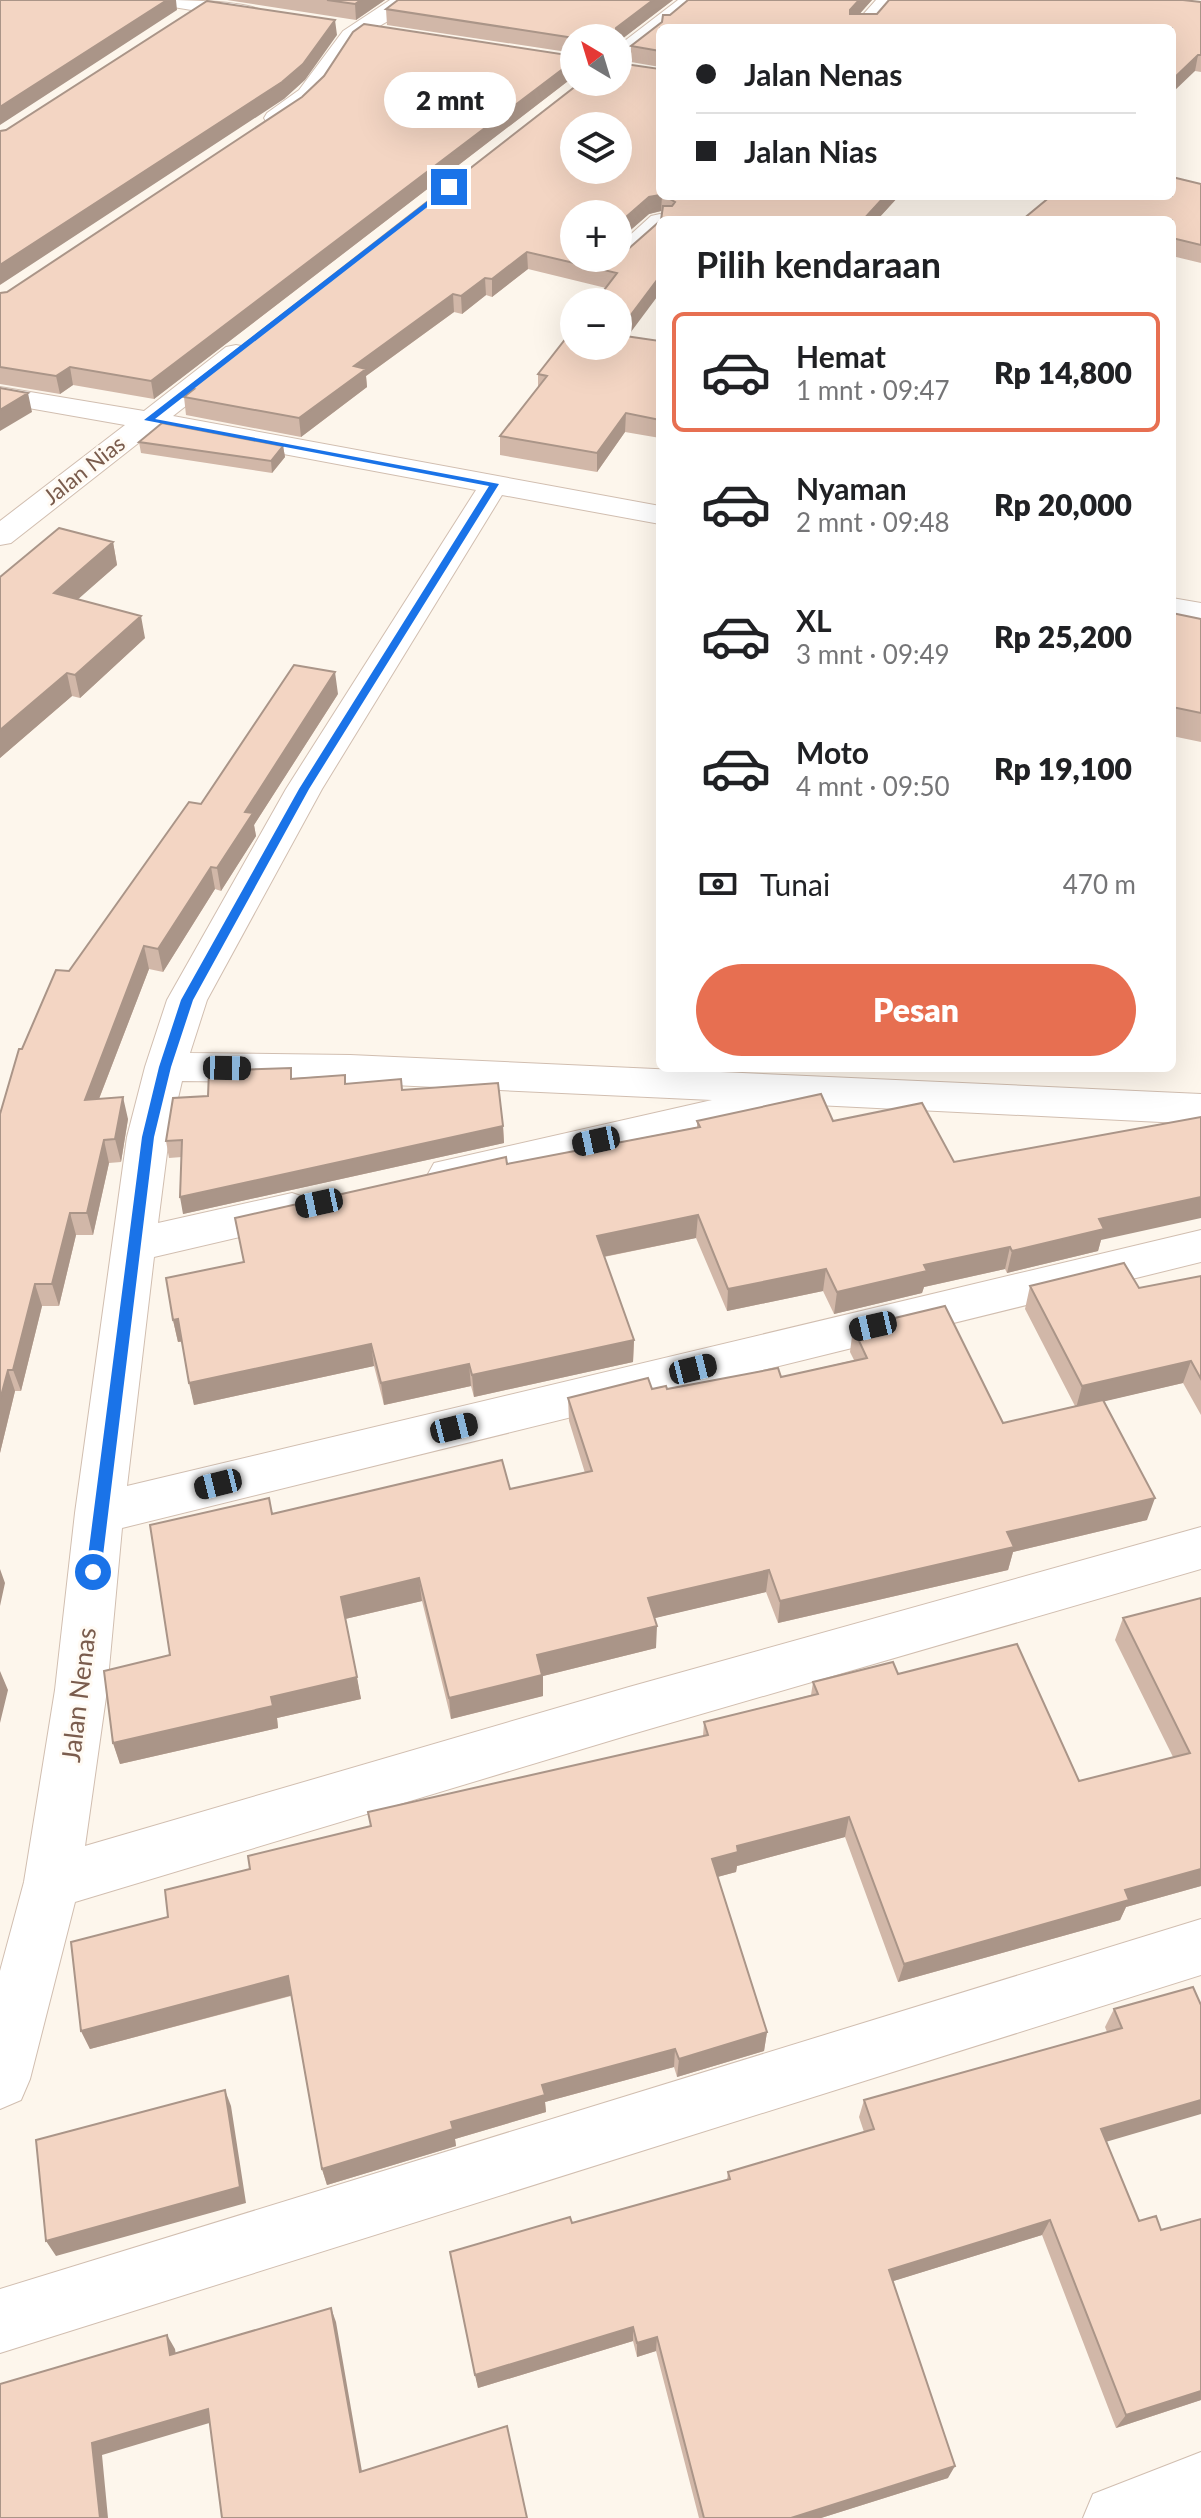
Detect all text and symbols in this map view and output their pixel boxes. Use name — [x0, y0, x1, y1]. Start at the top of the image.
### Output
north arrow — [560, 24, 632, 96]
map controls — [560, 24, 632, 360]
text: Jalan Nenas — [744, 56, 902, 92]
callout: 2 mnt — [383, 71, 515, 127]
text: 2 mnt — [416, 84, 484, 116]
button: layers — [560, 112, 632, 184]
text: Jalan Nias — [744, 133, 877, 169]
route end — [431, 169, 467, 205]
button: + — [560, 200, 632, 272]
text: Pilih kendaraan — [696, 242, 941, 286]
button: − — [560, 288, 632, 360]
icon: car — [700, 336, 772, 408]
text: Hemat — [796, 338, 886, 374]
text: Rp 14,800 — [994, 354, 1132, 390]
text: 1 mnt · 09:47 — [796, 374, 950, 406]
street label: Jalan Nias — [37, 429, 130, 510]
icon: car — [700, 468, 772, 540]
text: Nyaman — [796, 470, 907, 506]
text: Rp 20,000 — [994, 486, 1132, 522]
text: 2 mnt · 09:48 — [796, 506, 950, 538]
icon: car — [700, 600, 772, 672]
text: XL — [796, 602, 832, 638]
text: Rp 25,200 — [994, 618, 1132, 654]
text: 3 mnt · 09:49 — [796, 638, 950, 670]
icon: car — [700, 732, 772, 804]
text: Moto — [796, 734, 869, 770]
text: Rp 19,100 — [994, 750, 1132, 786]
text: 4 mnt · 09:50 — [796, 770, 950, 802]
icon: cash — [696, 862, 740, 906]
text: Tunai — [760, 866, 830, 902]
text: 470 m — [1063, 868, 1136, 900]
button: Pesan — [696, 964, 1136, 1056]
car — [203, 1056, 251, 1080]
car — [570, 1124, 622, 1158]
car — [293, 1186, 345, 1220]
car — [847, 1309, 899, 1343]
car — [667, 1352, 719, 1386]
car — [428, 1411, 480, 1445]
car — [192, 1467, 244, 1501]
route start — [75, 1554, 111, 1590]
street label: Jalan Nenas — [54, 1626, 102, 1764]

